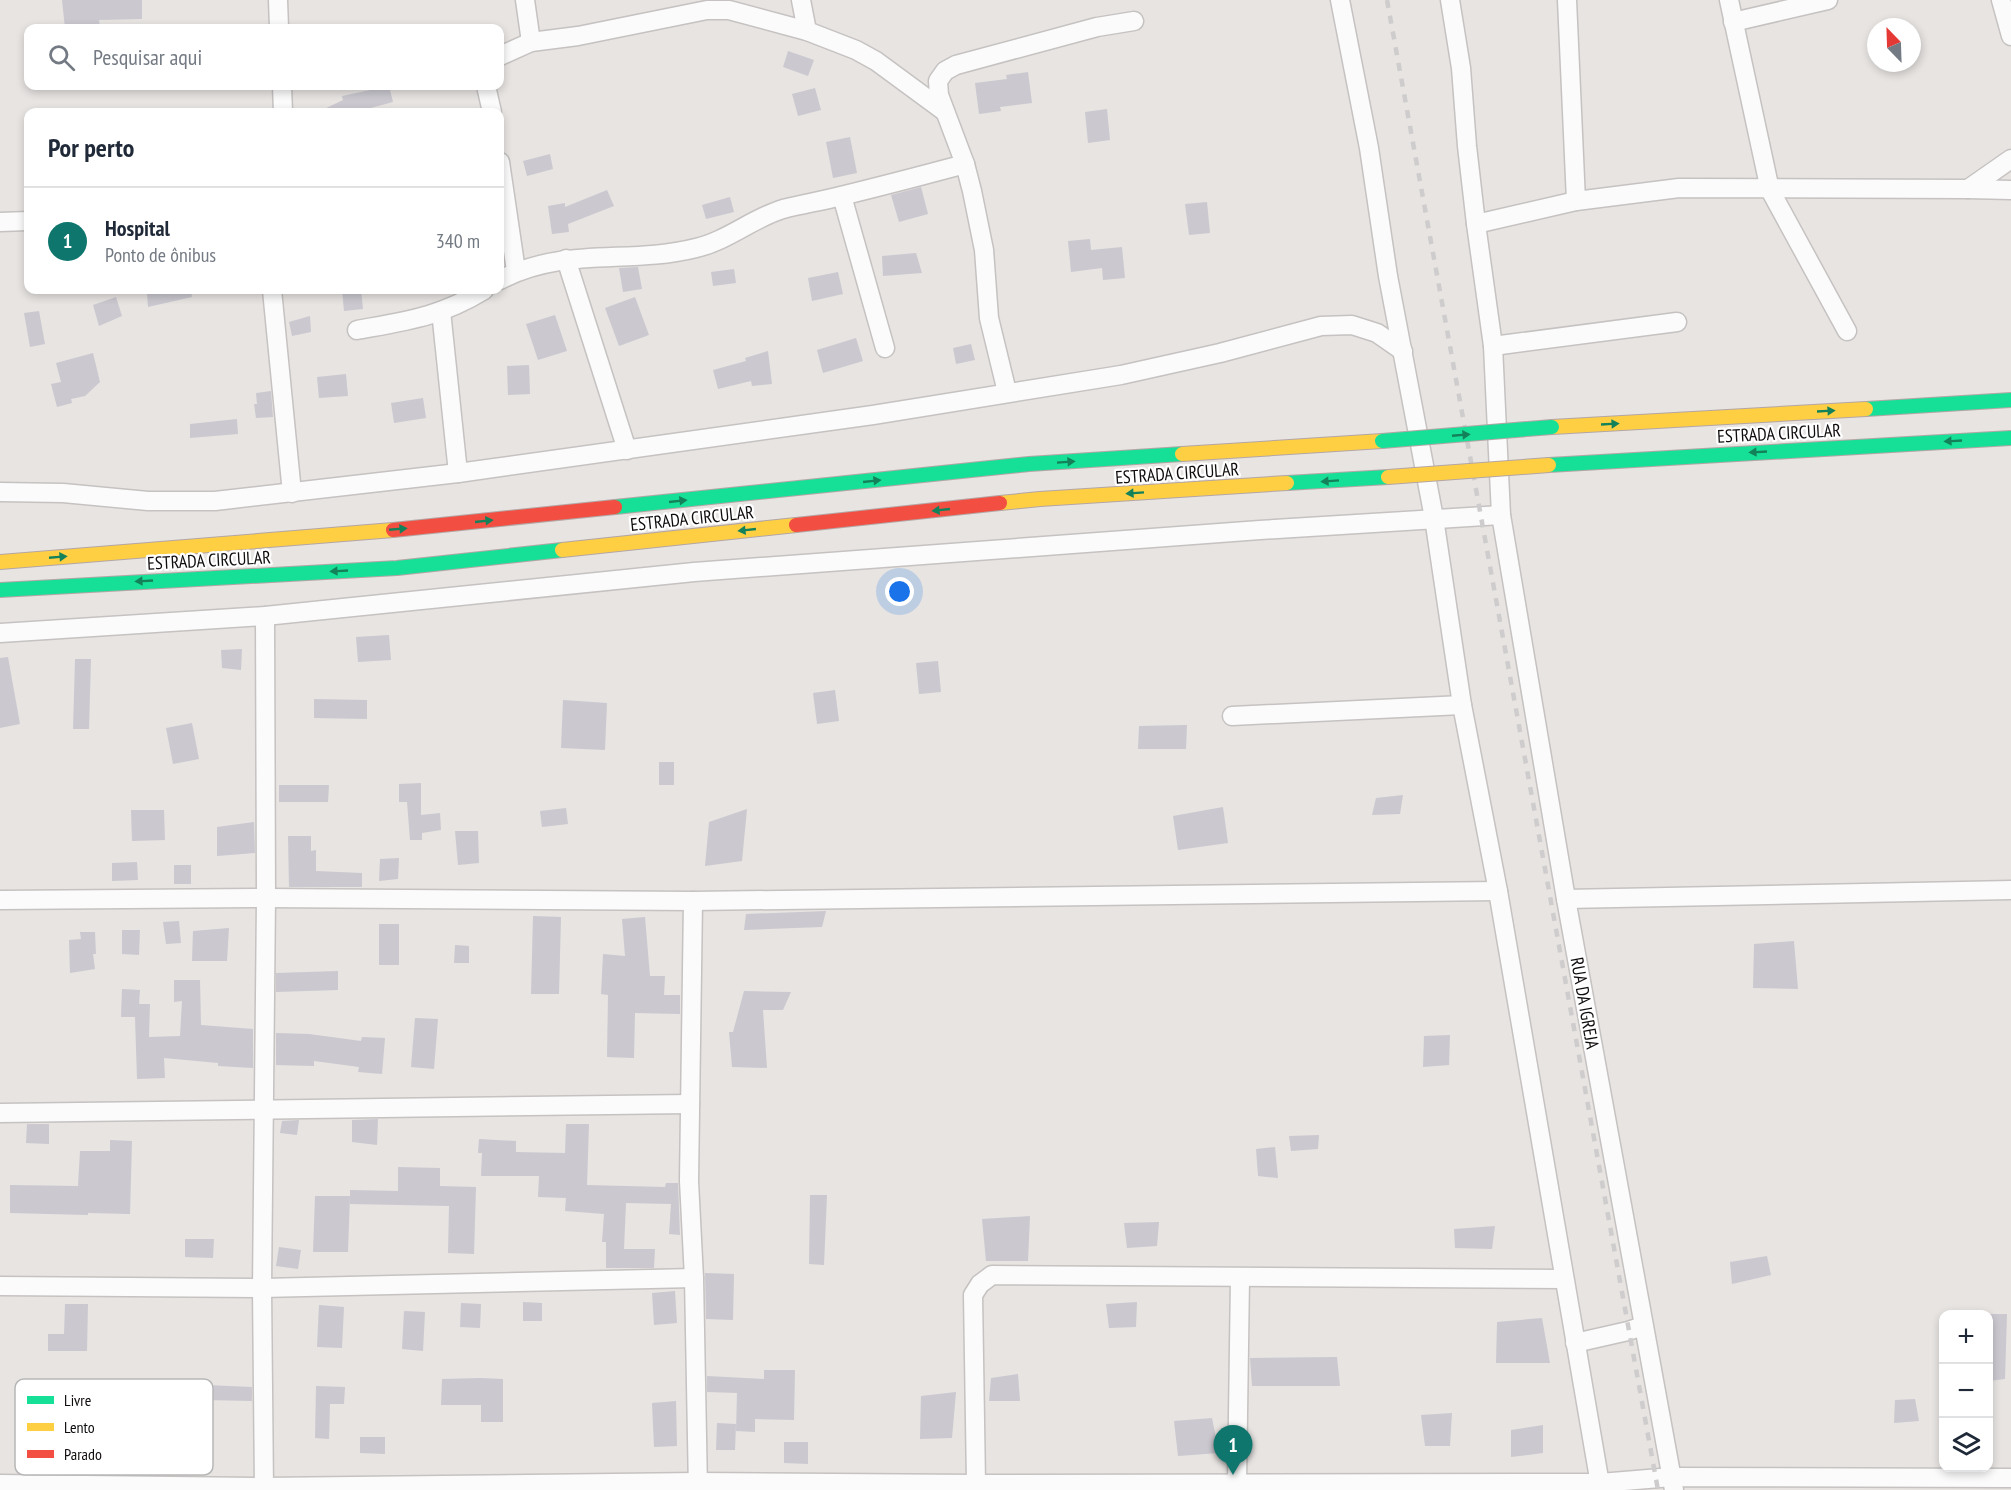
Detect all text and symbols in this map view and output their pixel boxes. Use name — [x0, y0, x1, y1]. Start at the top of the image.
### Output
north arrow — [1867, 18, 1921, 72]
search box — [24, 24, 504, 90]
icon: search — [45, 41, 78, 74]
text: Pesquisar aqui — [93, 43, 202, 71]
text: Por perto — [48, 131, 134, 164]
text: Hospital — [105, 214, 170, 242]
text: 1 — [63, 228, 72, 254]
text: 340 m — [436, 228, 480, 254]
text: Ponto de ônibus — [105, 242, 216, 268]
one-way arrow — [1817, 406, 1836, 415]
street label: ESTRADA CIRCULAR — [1717, 418, 1842, 448]
one-way arrow — [1601, 419, 1620, 428]
one-way arrow — [1451, 430, 1470, 440]
one-way arrow — [1943, 436, 1962, 446]
one-way arrow — [1748, 448, 1767, 457]
one-way arrow — [1057, 457, 1076, 467]
street label: ESTRADA CIRCULAR — [1114, 457, 1240, 489]
one-way arrow — [863, 476, 882, 486]
one-way arrow — [1321, 476, 1340, 485]
one-way arrow — [1126, 489, 1145, 498]
one-way arrow — [669, 497, 688, 506]
street label: ESTRADA CIRCULAR — [629, 500, 755, 536]
one-way arrow — [932, 505, 951, 515]
one-way arrow — [475, 516, 494, 526]
one-way arrow — [389, 525, 408, 534]
one-way arrow — [738, 526, 757, 535]
street label: ESTRADA CIRCULAR — [147, 545, 272, 575]
one-way arrow — [49, 552, 68, 562]
one-way arrow — [329, 566, 348, 575]
one-way arrow — [134, 577, 153, 586]
your location — [885, 577, 914, 606]
street label: RUA DA IGREJA — [1566, 955, 1604, 1051]
map controls — [1939, 1310, 1993, 1472]
button: + — [1939, 1310, 1993, 1364]
button: − — [1939, 1364, 1993, 1418]
legend — [15, 1379, 213, 1475]
text: Livre — [64, 1390, 91, 1410]
text: Lento — [64, 1417, 95, 1437]
button: layers — [1939, 1418, 1993, 1472]
pin: 1 — [1214, 1426, 1252, 1475]
text: Parado — [64, 1444, 102, 1464]

